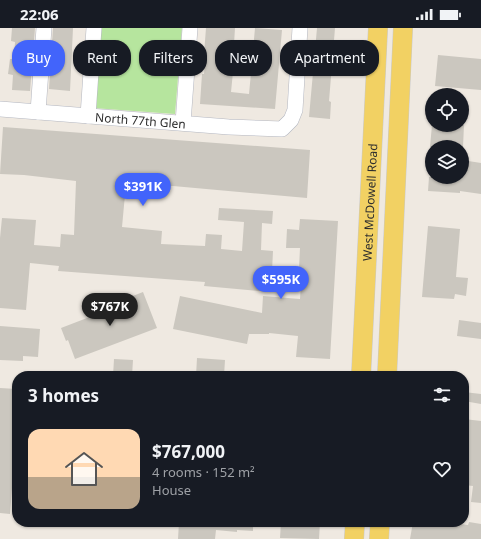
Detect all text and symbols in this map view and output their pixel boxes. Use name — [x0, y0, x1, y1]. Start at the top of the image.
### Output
text: 22:06 — [20, 4, 59, 24]
chip: Buy — [12, 40, 65, 76]
chip: Rent — [73, 40, 131, 76]
chip: Filters — [139, 40, 207, 76]
chip: New — [215, 40, 272, 76]
chip: Apartment — [280, 40, 379, 76]
map controls — [425, 88, 469, 184]
button: locate — [425, 88, 469, 132]
street label: North 77th Glen — [95, 108, 187, 132]
button: layers — [425, 140, 469, 184]
street label: West McDowell Road — [358, 143, 381, 261]
pin: $391K — [115, 173, 171, 207]
text: $391K — [124, 177, 162, 195]
pin: $595K — [253, 266, 309, 300]
text: $595K — [262, 270, 300, 288]
pin: $767K — [82, 293, 138, 327]
text: $767K — [91, 297, 129, 315]
text: 3 homes — [28, 384, 99, 407]
icon: filters — [431, 384, 453, 406]
text: $767,000 — [152, 440, 225, 463]
icon: home — [60, 445, 108, 493]
icon: heart — [431, 458, 453, 480]
text: 4 rooms · 152 m² — [152, 463, 255, 481]
text: House — [152, 481, 191, 499]

